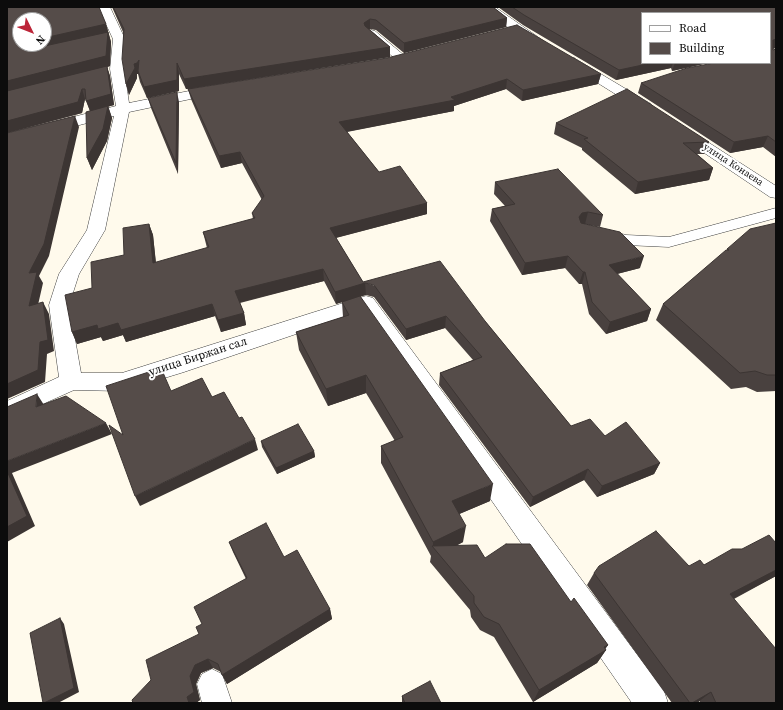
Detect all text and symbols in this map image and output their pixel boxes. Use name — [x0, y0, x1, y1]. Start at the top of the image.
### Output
north arrow — [12, 12, 52, 52]
legend — [641, 12, 771, 64]
text: Road — [679, 20, 706, 36]
text: N — [32, 32, 49, 48]
text: Building — [679, 40, 724, 56]
street label: улица Конаева — [701, 141, 765, 189]
street label: улица Биржан сал — [147, 334, 249, 380]

